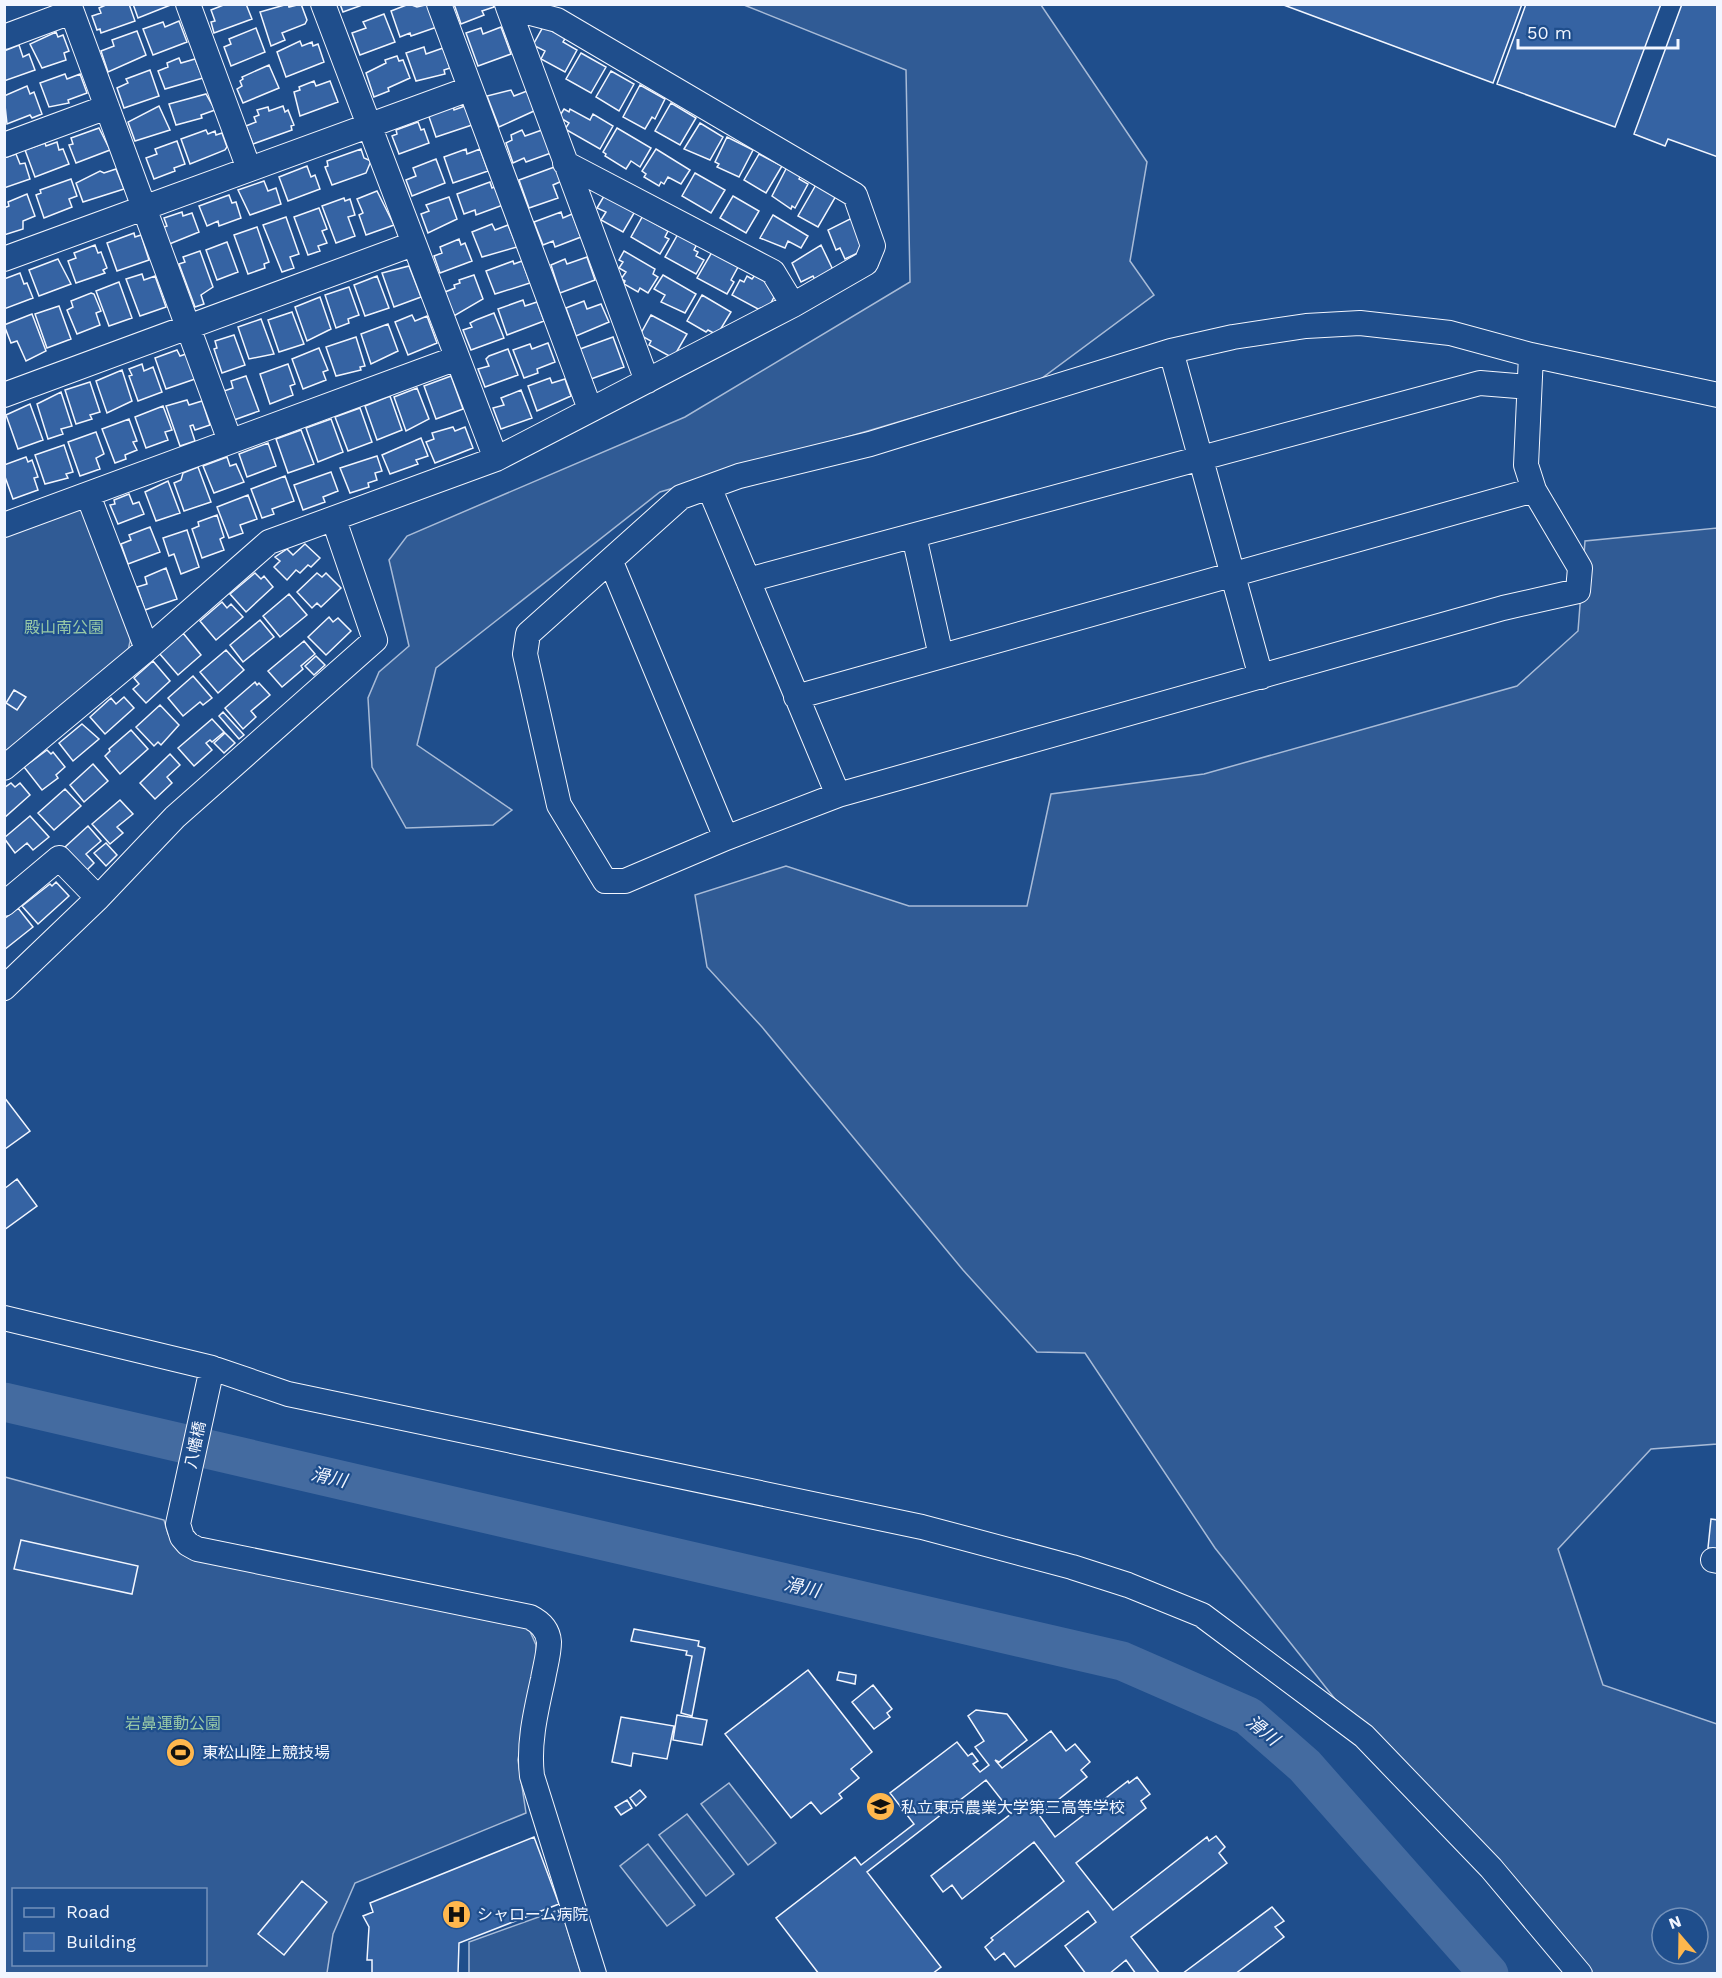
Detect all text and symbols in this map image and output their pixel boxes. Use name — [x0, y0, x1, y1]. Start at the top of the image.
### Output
scale bar — [1518, 12, 1678, 50]
text: 50 m — [1527, 22, 1572, 43]
park label: 殿山南公園 — [24, 618, 104, 637]
street label: 八幡橋 — [181, 1420, 209, 1470]
water label: 滑川 — [309, 1463, 351, 1492]
water label: 滑川 — [782, 1573, 824, 1602]
water label: 滑川 — [1242, 1711, 1285, 1751]
park label: 岩鼻運動公園 — [125, 1714, 221, 1733]
sports icon: 東松山陸上競技場 — [165, 1736, 197, 1768]
place label: 東松山陸上競技場 — [202, 1743, 330, 1762]
school or university icon: 私立東京農業大学第三高等学校 — [864, 1791, 896, 1823]
place label: 私立東京農業大学第三高等学校 — [901, 1798, 1125, 1817]
legend — [12, 1888, 207, 1966]
hospital icon: シャローム病院 — [440, 1898, 472, 1930]
text: Road — [66, 1901, 110, 1922]
place label: シャローム病院 — [477, 1905, 589, 1924]
north arrow — [1650, 1906, 1710, 1966]
text: N — [1666, 1911, 1684, 1933]
text: Building — [66, 1931, 136, 1952]

